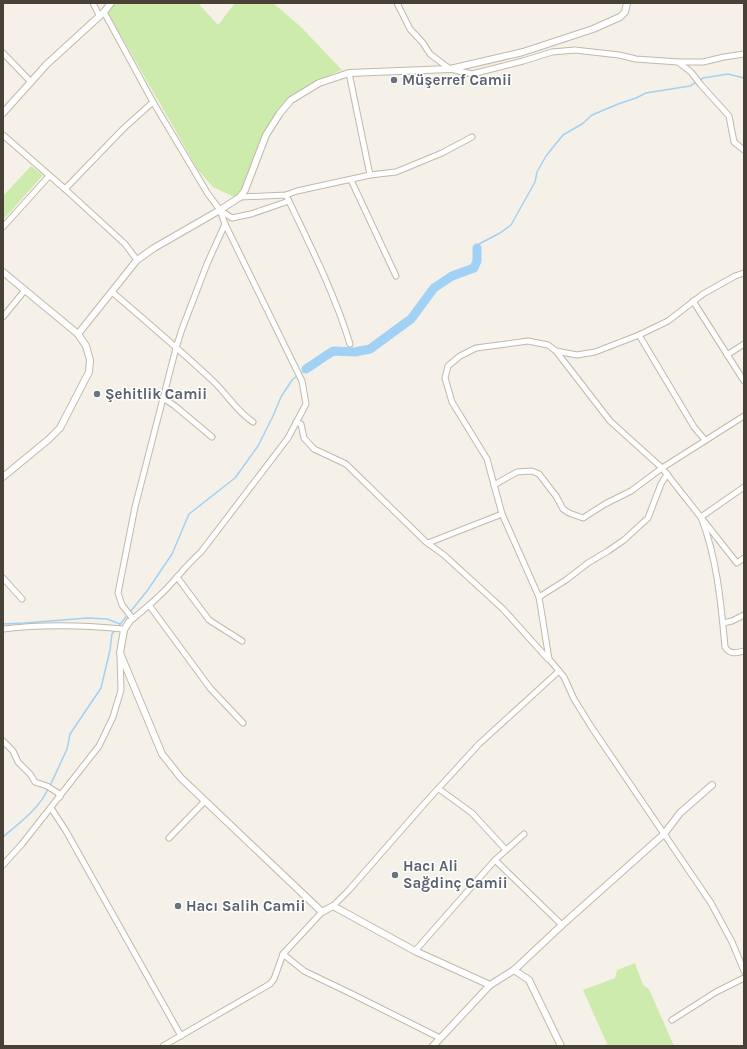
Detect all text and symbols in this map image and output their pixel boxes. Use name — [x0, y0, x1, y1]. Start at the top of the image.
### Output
place label: Müşerref Camii — [402, 71, 512, 89]
marker: Müşerref Camii — [389, 75, 399, 85]
place label: Şehitlik Camii — [105, 385, 207, 403]
marker: Şehitlik Camii — [92, 389, 102, 399]
place label: Hacı Ali Sağdinç Camii — [403, 857, 508, 892]
marker: Hacı Ali Sağdinç Camii — [390, 870, 400, 880]
place label: Hacı Salih Camii — [186, 897, 305, 915]
marker: Hacı Salih Camii — [173, 901, 183, 911]

